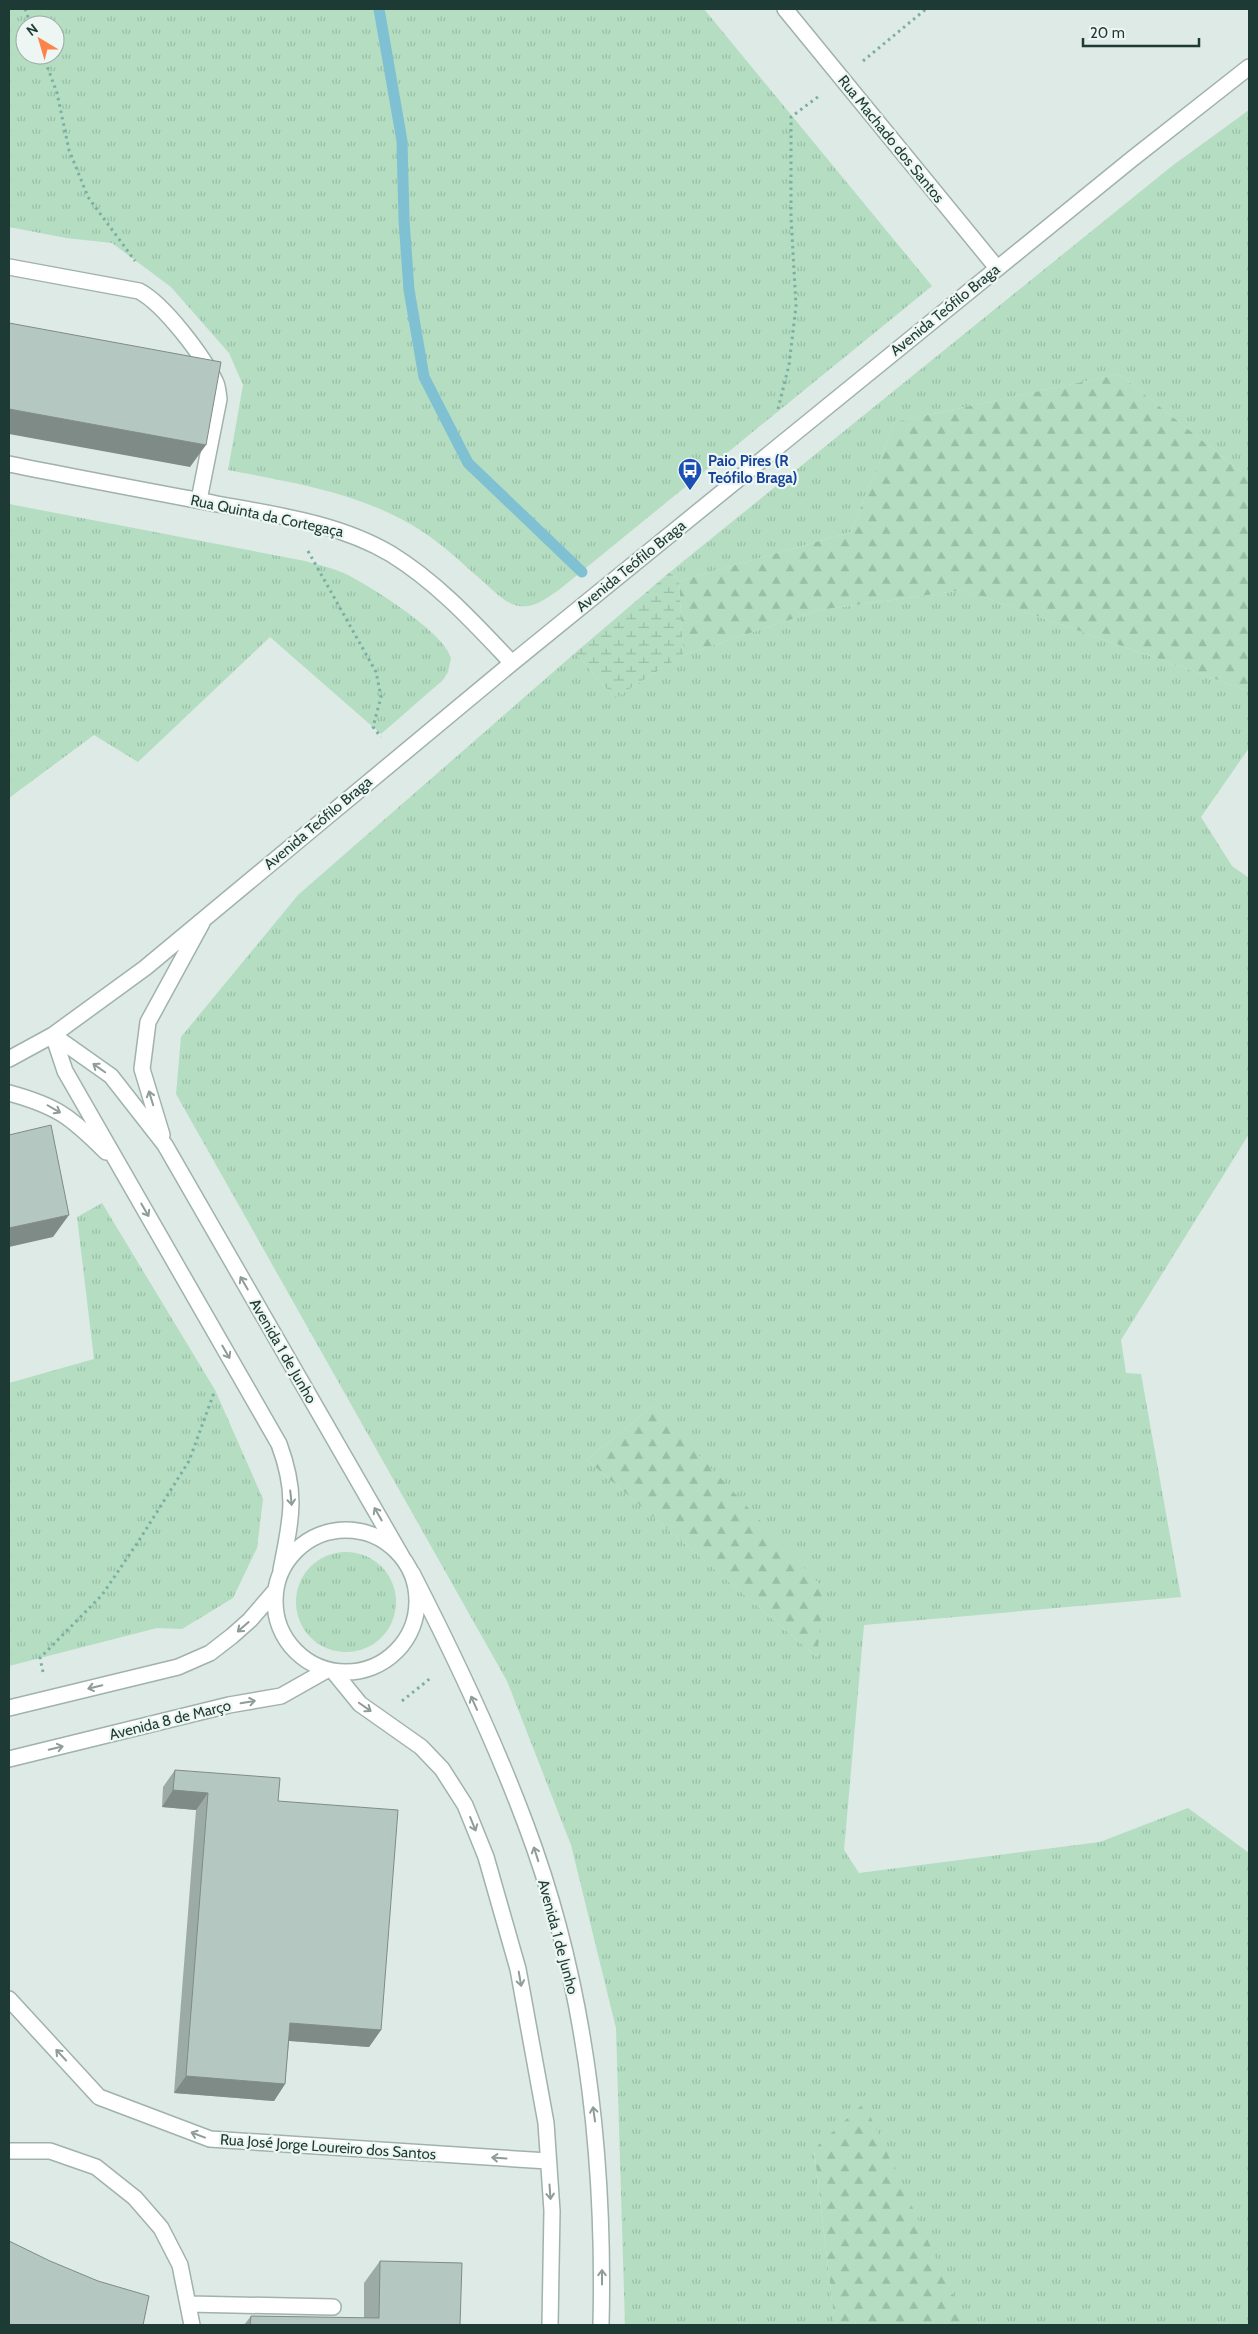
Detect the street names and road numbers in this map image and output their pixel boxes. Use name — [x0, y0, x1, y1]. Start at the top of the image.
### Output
street label: Rua Machado dos Santos — [834, 72, 948, 206]
street label: Avenida Teófilo Braga — [887, 260, 1004, 360]
street label: Rua Quinta da Cortegaça — [189, 491, 346, 541]
street label: Avenida Teófilo Braga — [573, 516, 690, 616]
street label: Avenida Teófilo Braga — [260, 772, 376, 873]
street label: Avenida 1 de Junho — [246, 1295, 320, 1407]
street label: Avenida 8 de Março — [107, 1696, 233, 1744]
street label: Avenida 1 de Junho — [534, 1878, 582, 1996]
street label: Rua José Jorge Loureiro dos Santos — [219, 2130, 437, 2164]

